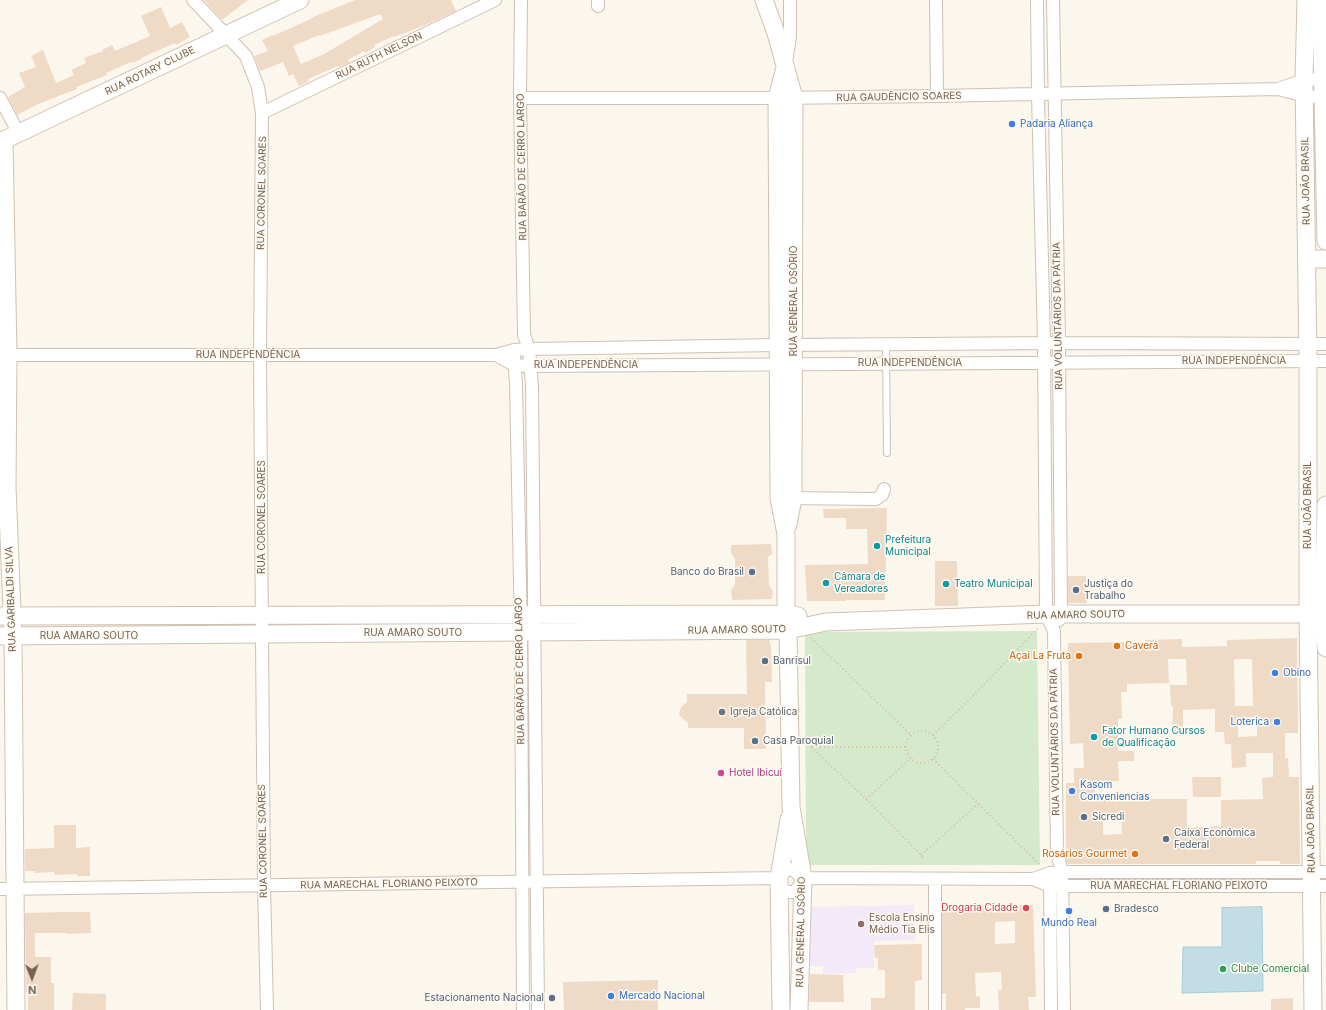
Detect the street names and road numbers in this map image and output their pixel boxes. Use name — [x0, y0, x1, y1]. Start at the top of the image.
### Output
street label: RUA RUTH NELSON — [334, 30, 424, 82]
street label: RUA ROTARY CLUBE — [103, 44, 197, 98]
street label: RUA GAUDÊNCIO SOARES — [836, 90, 962, 104]
street label: RUA BARÃO DE CERRO LARGO — [515, 93, 529, 241]
street label: RUA CORONEL SOARES — [255, 136, 269, 250]
street label: RUA JOÃO BRASIL — [1299, 137, 1313, 225]
street label: RUA VOLUNTÁRIOS DA PÁTRIA — [1051, 242, 1065, 390]
street label: RUA GENERAL OSÓRIO — [788, 246, 800, 356]
street label: RUA INDEPENDÊNCIA — [196, 349, 300, 361]
street label: RUA INDEPENDÊNCIA — [1182, 355, 1286, 367]
street label: RUA INDEPENDÊNCIA — [858, 357, 962, 369]
street label: RUA INDEPENDÊNCIA — [534, 359, 638, 371]
street label: RUA CORONEL SOARES — [256, 460, 268, 574]
street label: RUA JOÃO BRASIL — [1302, 461, 1314, 549]
street label: RUA GARIBALDI SILVA — [3, 546, 19, 652]
street label: RUA BARÃO DE CERRO LARGO — [513, 597, 527, 745]
street label: RUA AMARO SOUTO — [1027, 608, 1125, 622]
street label: RUA AMARO SOUTO — [688, 623, 786, 637]
street label: RUA AMARO SOUTO — [364, 627, 462, 639]
street label: RUA AMARO SOUTO — [40, 630, 138, 642]
street label: RUA VOLUNTÁRIOS DA PÁTRIA — [1048, 668, 1062, 816]
street label: RUA CORONEL SOARES — [256, 784, 270, 898]
street label: RUA JOÃO BRASIL — [1304, 785, 1318, 873]
street label: RUA MARECHAL FLORIANO PEIXOTO — [300, 876, 478, 892]
street label: RUA GENERAL OSÓRIO — [794, 877, 808, 987]
street label: RUA MARECHAL FLORIANO PEIXOTO — [1090, 880, 1268, 892]

